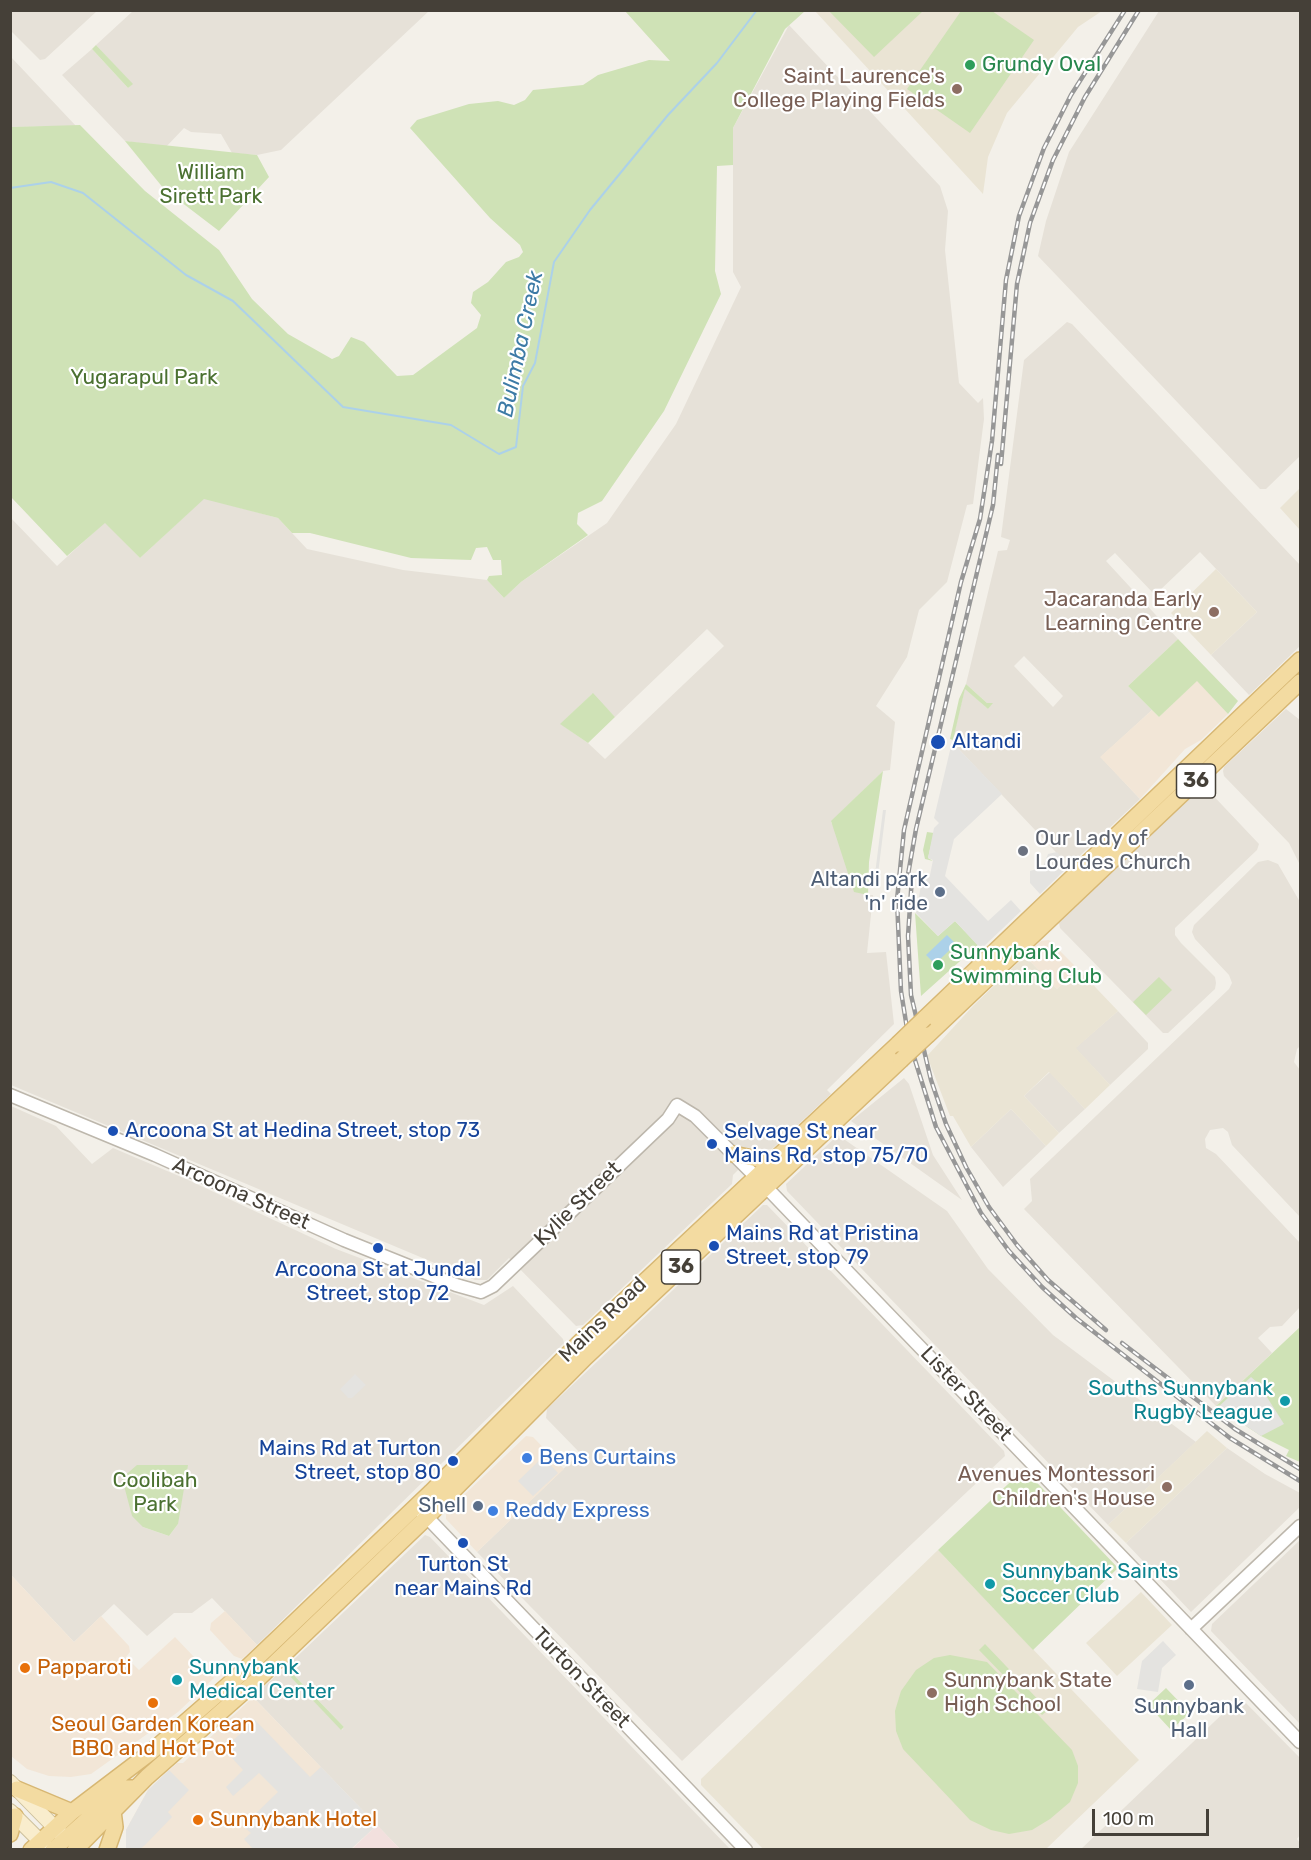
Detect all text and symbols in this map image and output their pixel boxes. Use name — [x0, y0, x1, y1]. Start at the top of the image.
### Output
place label: Grundy Oval — [982, 52, 1101, 78]
marker: Grundy Oval — [963, 58, 977, 72]
place label: Saint Laurence's College Playing Fields — [733, 64, 945, 114]
marker: Saint Laurence's College Playing Fields — [950, 82, 964, 96]
park label: William Sirett Park — [160, 160, 262, 210]
water label: Bulimba Creek — [493, 269, 549, 419]
park label: Yugarapul Park — [70, 365, 218, 391]
place label: Jacaranda Early Learning Centre — [1044, 587, 1202, 637]
marker: Jacaranda Early Learning Centre — [1207, 605, 1221, 619]
place label: Altandi — [952, 729, 1021, 755]
marker: Altandi — [929, 733, 947, 751]
road number: 36 — [1176, 764, 1216, 798]
place label: Our Lady of Lourdes Church — [1035, 826, 1191, 876]
marker: Our Lady of Lourdes Church — [1016, 844, 1030, 858]
place label: Altandi park 'n' ride — [811, 867, 928, 917]
marker: Altandi park 'n' ride — [933, 885, 947, 899]
place label: Sunnybank Swimming Club — [950, 940, 1102, 990]
marker: Sunnybank Swimming Club — [931, 958, 945, 972]
place label: Arcoona St at Hedina Street, stop 73 — [125, 1118, 480, 1144]
place label: Selvage St near Mains Rd, stop 75/70 — [724, 1119, 928, 1169]
marker: Arcoona St at Hedina Street, stop 73 — [106, 1124, 120, 1138]
marker: Selvage St near Mains Rd, stop 75/70 — [705, 1137, 719, 1151]
street label: Arcoona Street — [168, 1152, 314, 1236]
street label: Kylie Street — [529, 1156, 627, 1252]
place label: Mains Rd at Pristina Street, stop 79 — [726, 1221, 919, 1271]
marker: Mains Rd at Pristina Street, stop 79 — [707, 1239, 721, 1253]
marker: Arcoona St at Jundal Street, stop 72 — [371, 1241, 385, 1255]
road number: 36 — [662, 1250, 700, 1284]
place label: Arcoona St at Jundal Street, stop 72 — [275, 1257, 481, 1307]
street label: Mains Road — [554, 1272, 652, 1368]
street label: Lister Street — [915, 1342, 1017, 1446]
place label: Souths Sunnybank Rugby League — [1088, 1376, 1273, 1426]
marker: Souths Sunnybank Rugby League — [1278, 1394, 1292, 1408]
place label: Mains Rd at Turton Street, stop 80 — [259, 1436, 441, 1486]
place label: Bens Curtains — [539, 1445, 676, 1471]
marker: Bens Curtains — [520, 1451, 534, 1465]
marker: Mains Rd at Turton Street, stop 80 — [446, 1454, 460, 1468]
place label: Avenues Montessori Children's House — [958, 1462, 1155, 1512]
park label: Coolibah Park — [112, 1468, 198, 1518]
marker: Avenues Montessori Children's House — [1160, 1480, 1174, 1494]
place label: Shell — [418, 1493, 466, 1519]
place label: Reddy Express — [505, 1498, 650, 1524]
marker: Shell — [471, 1499, 485, 1513]
marker: Reddy Express — [486, 1504, 500, 1518]
marker: Turton St near Mains Rd — [456, 1536, 470, 1550]
place label: Turton St near Mains Rd — [394, 1552, 532, 1602]
place label: Sunnybank Saints Soccer Club — [1002, 1559, 1178, 1609]
marker: Sunnybank Saints Soccer Club — [983, 1577, 997, 1591]
street label: Turton Street — [527, 1623, 635, 1733]
place label: Papparoti — [37, 1655, 132, 1681]
place label: Sunnybank Medical Center — [189, 1655, 335, 1705]
marker: Papparoti — [18, 1661, 32, 1675]
place label: Sunnybank State High School — [944, 1668, 1112, 1718]
marker: Sunnybank Medical Center — [170, 1673, 184, 1687]
marker: Sunnybank Hall — [1182, 1678, 1196, 1692]
marker: Sunnybank State High School — [925, 1686, 939, 1700]
place label: Sunnybank Hall — [1134, 1694, 1244, 1744]
marker: Seoul Garden Korean BBQ and Hot Pot — [146, 1696, 160, 1710]
place label: Seoul Garden Korean BBQ and Hot Pot — [51, 1712, 255, 1762]
scale bar — [1095, 1797, 1212, 1835]
place label: Sunnybank Hotel — [210, 1807, 377, 1833]
text: 100 m — [1103, 1808, 1154, 1830]
marker: Sunnybank Hotel — [191, 1813, 205, 1827]

